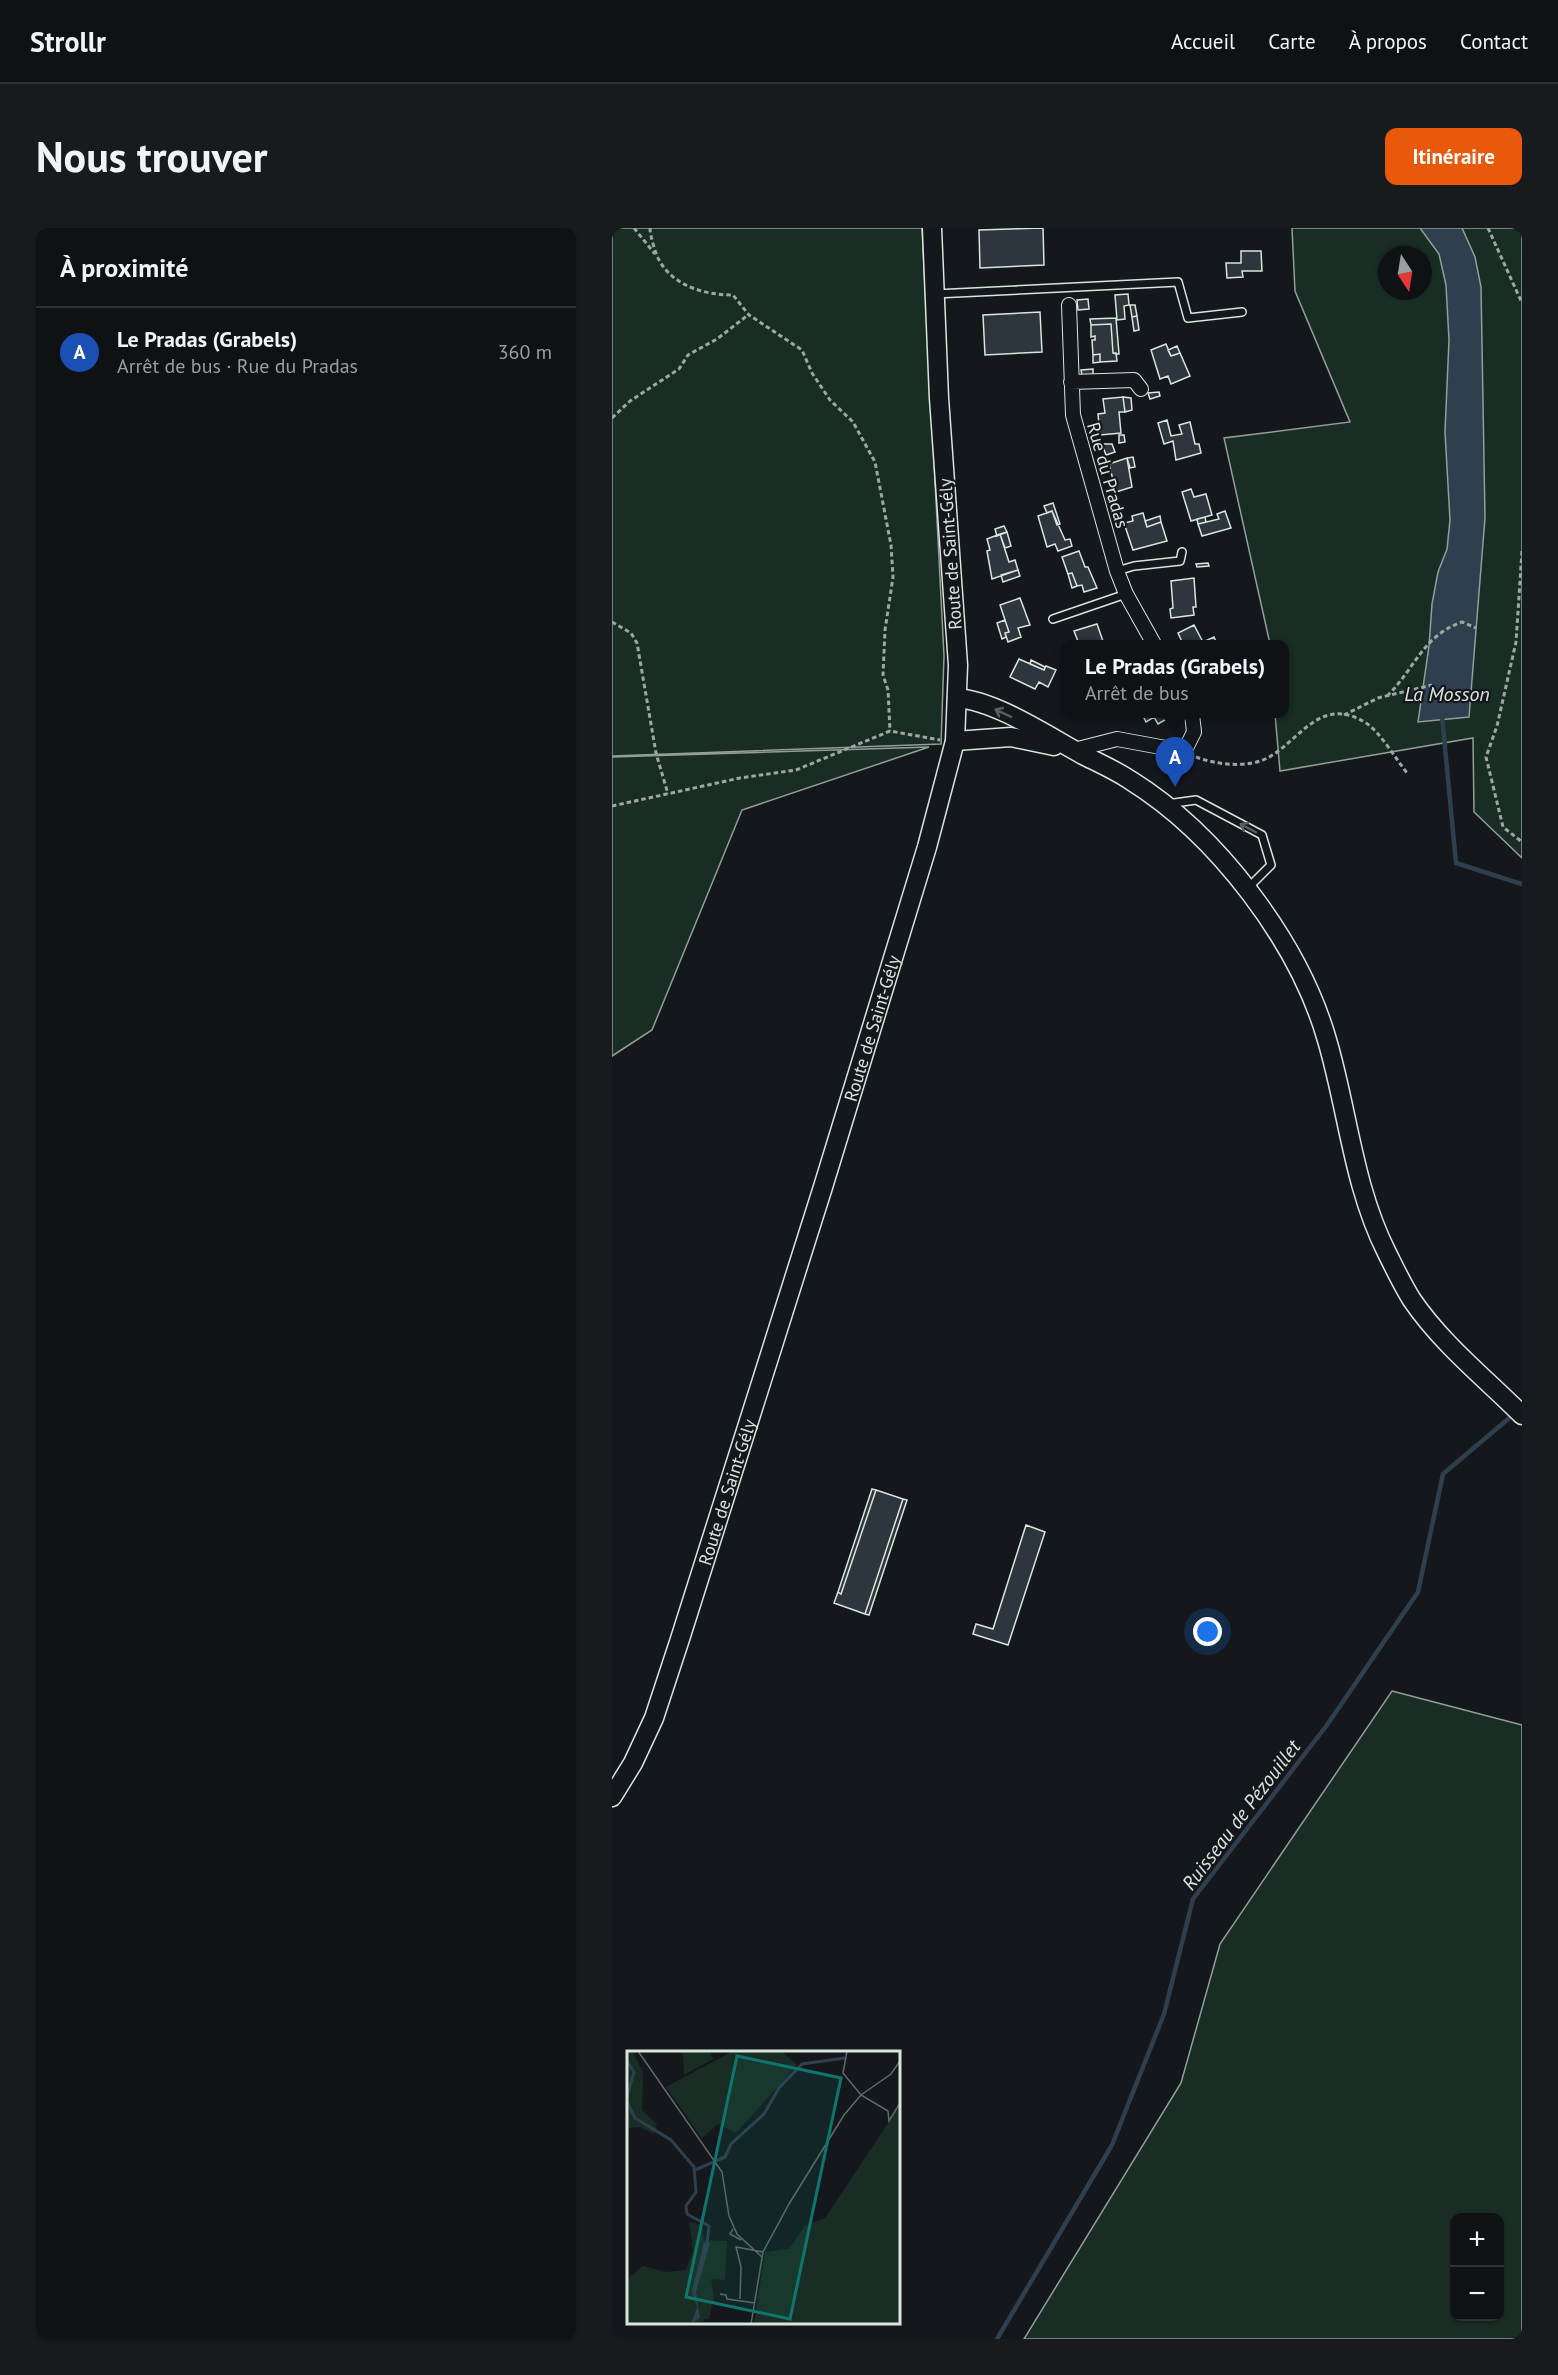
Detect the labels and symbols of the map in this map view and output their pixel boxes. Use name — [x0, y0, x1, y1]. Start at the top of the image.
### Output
north arrow — [1378, 246, 1432, 300]
street label: Rue du Pradas — [1082, 419, 1134, 531]
street label: Route de Saint-Gély — [933, 477, 967, 630]
water label: La Mosson — [1404, 681, 1490, 707]
one-way arrow — [994, 707, 1012, 719]
pin: A — [1156, 738, 1194, 787]
one-way arrow — [1240, 822, 1257, 834]
street label: Route de Saint-Gély — [838, 952, 905, 1104]
street label: Route de Saint-Gély — [693, 1416, 761, 1568]
your location — [1193, 1617, 1222, 1646]
water label: Ruisseau de Pézouillet — [1176, 1733, 1307, 1895]
inset map — [627, 2051, 900, 2324]

